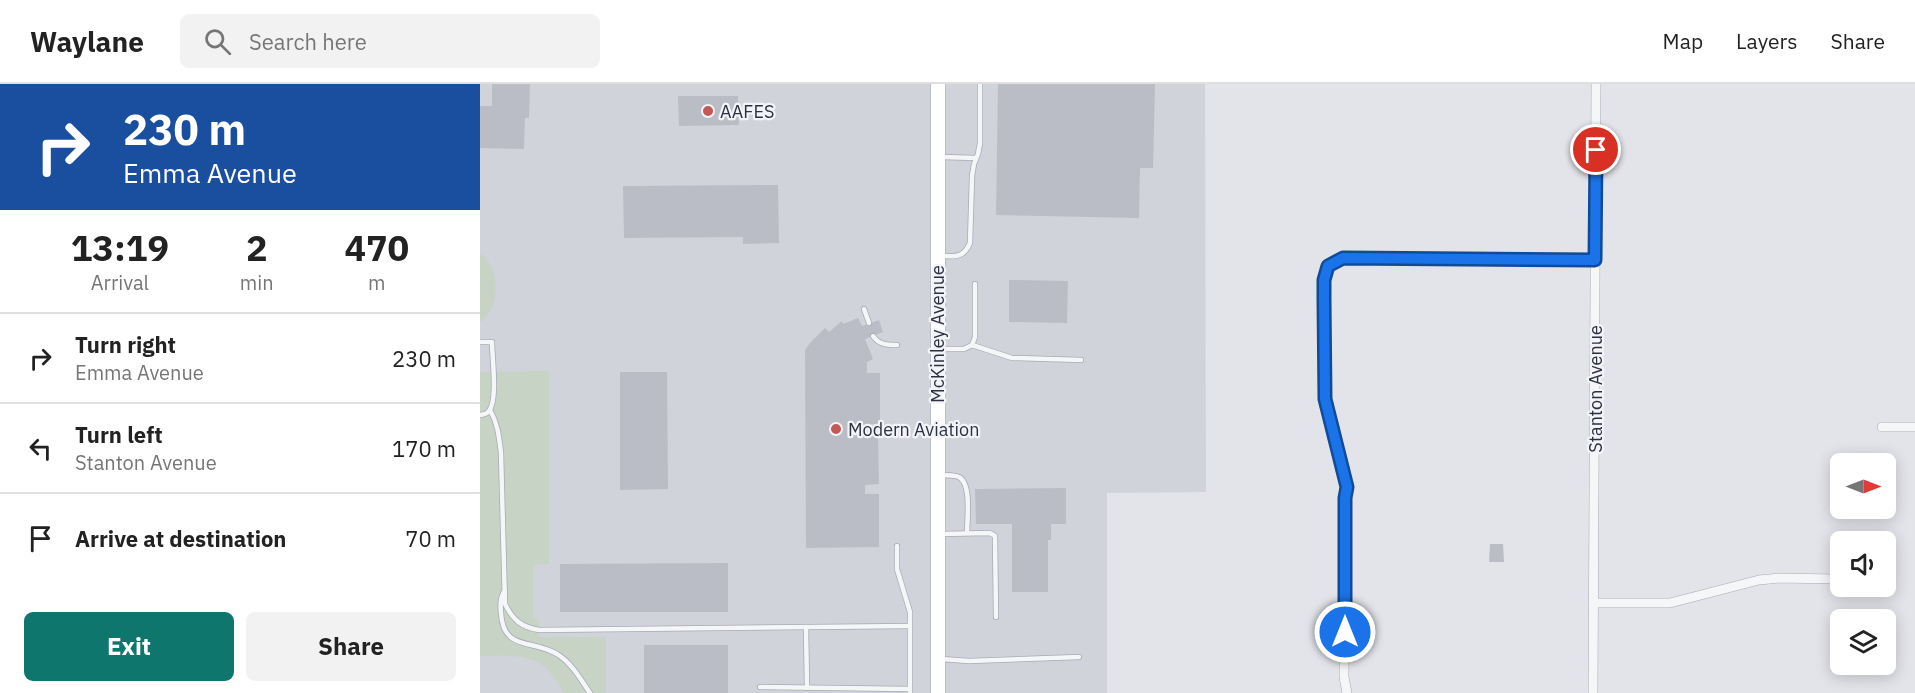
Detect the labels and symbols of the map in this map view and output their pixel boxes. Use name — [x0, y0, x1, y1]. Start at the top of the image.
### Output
place label: AAFES — [720, 100, 774, 123]
marker: AAFES — [701, 104, 715, 118]
pin — [1570, 124, 1621, 175]
street label: McKinley Avenue — [926, 265, 949, 403]
street label: Stanton Avenue — [1584, 325, 1607, 453]
place label: Modern Aviation — [848, 418, 979, 441]
marker: Modern Aviation — [829, 422, 843, 436]
north arrow — [1830, 453, 1896, 519]
position arrow — [1313, 600, 1377, 664]

